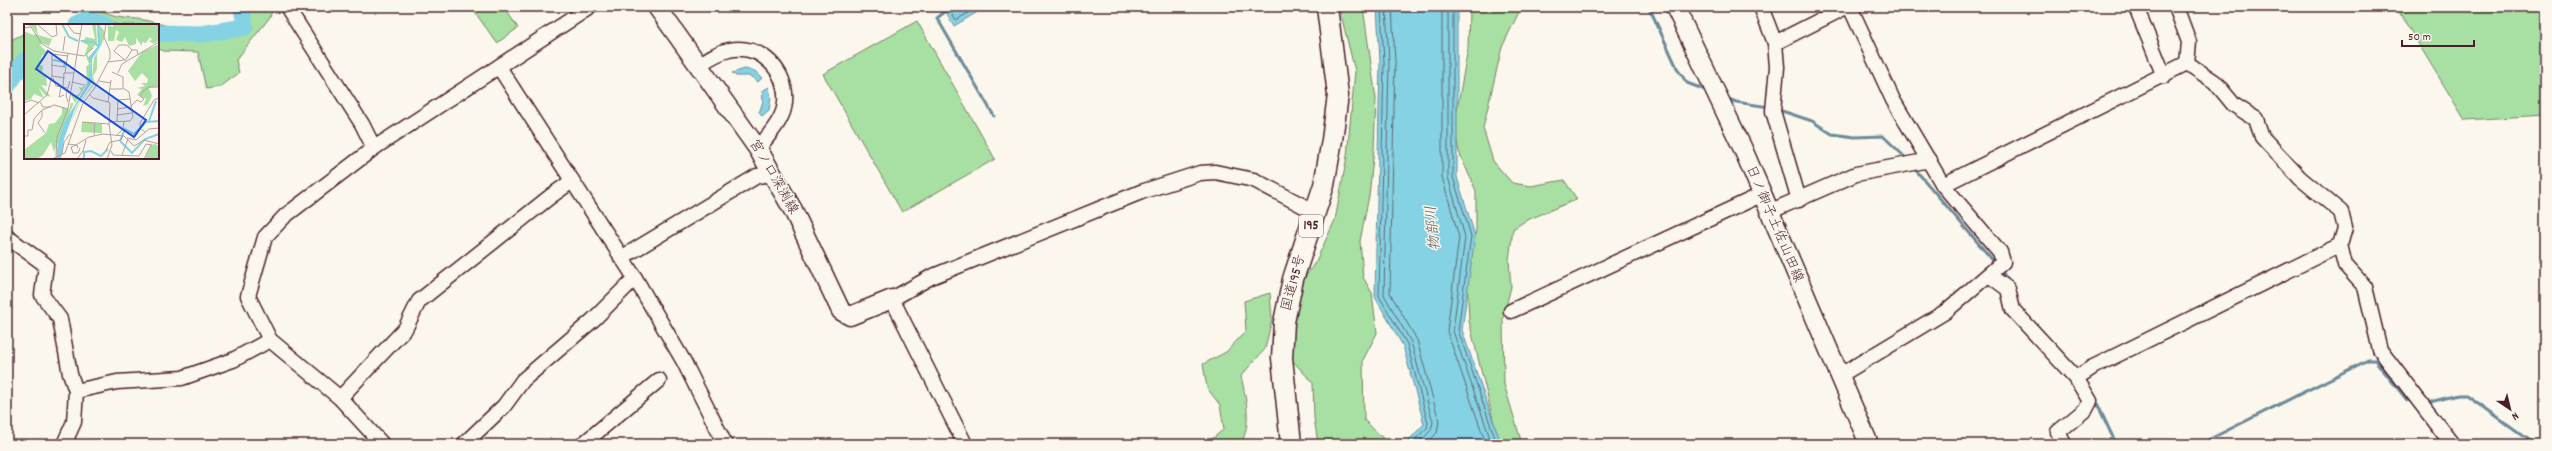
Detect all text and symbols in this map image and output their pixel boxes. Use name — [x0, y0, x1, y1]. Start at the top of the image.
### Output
scale bar — [2402, 22, 2474, 48]
inset map — [24, 24, 159, 159]
text: 50 m — [2408, 29, 2431, 46]
street label: 宮ノ口深渕線 — [743, 136, 803, 218]
street label: 日ノ御子土佐山田線 — [1740, 162, 1808, 286]
water label: 物部川 — [1421, 205, 1447, 251]
road number: 195 — [1299, 215, 1323, 237]
street label: 国道195号 — [1277, 252, 1311, 314]
north arrow — [2490, 389, 2530, 429]
text: N — [2507, 407, 2521, 424]

